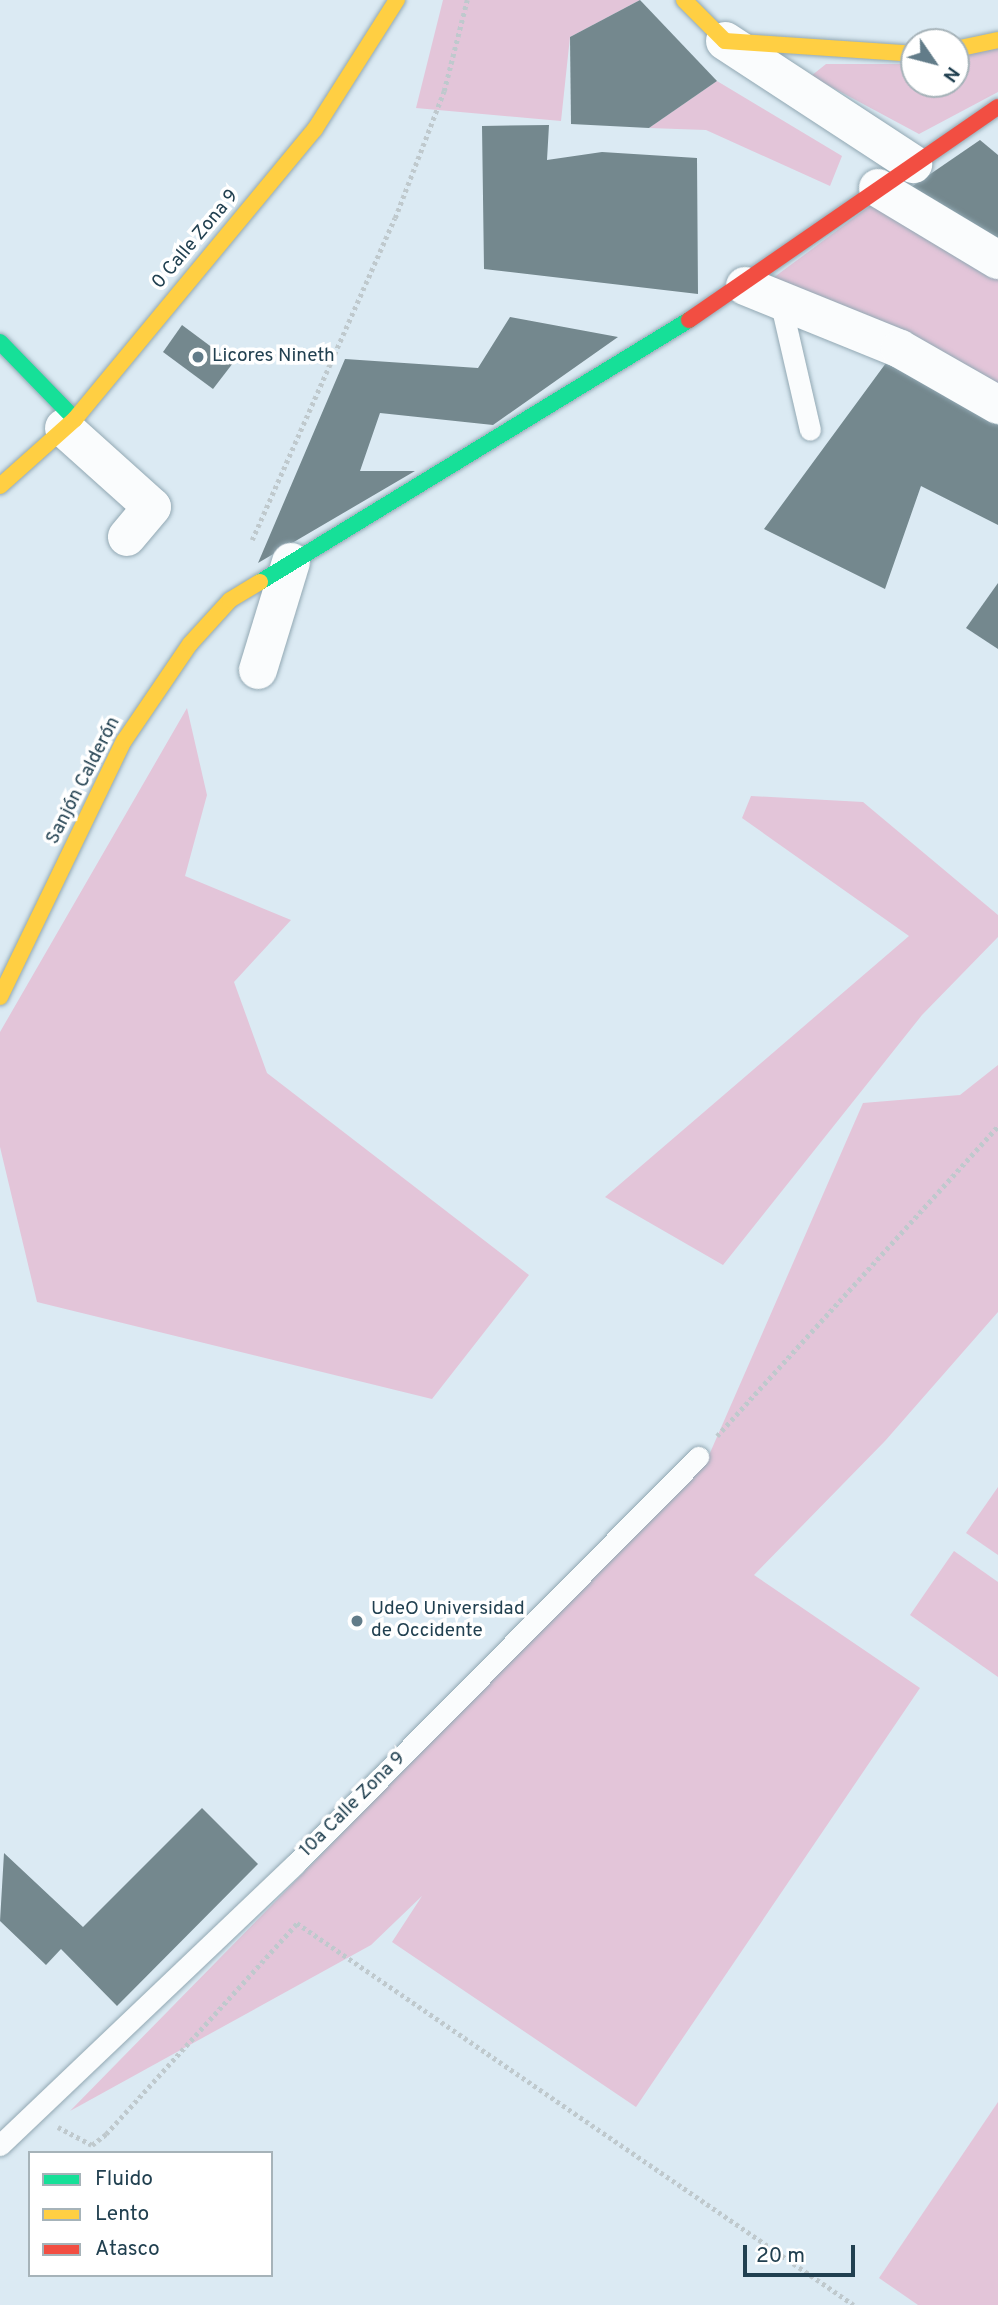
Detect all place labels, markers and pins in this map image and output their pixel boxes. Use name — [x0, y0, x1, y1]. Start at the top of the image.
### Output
place label: Licores Nineth — [212, 346, 335, 368]
marker: Licores Nineth — [190, 349, 206, 365]
place label: UdeO Universidad de Occidente — [371, 1599, 525, 1643]
marker: UdeO Universidad de Occidente — [349, 1613, 365, 1629]

